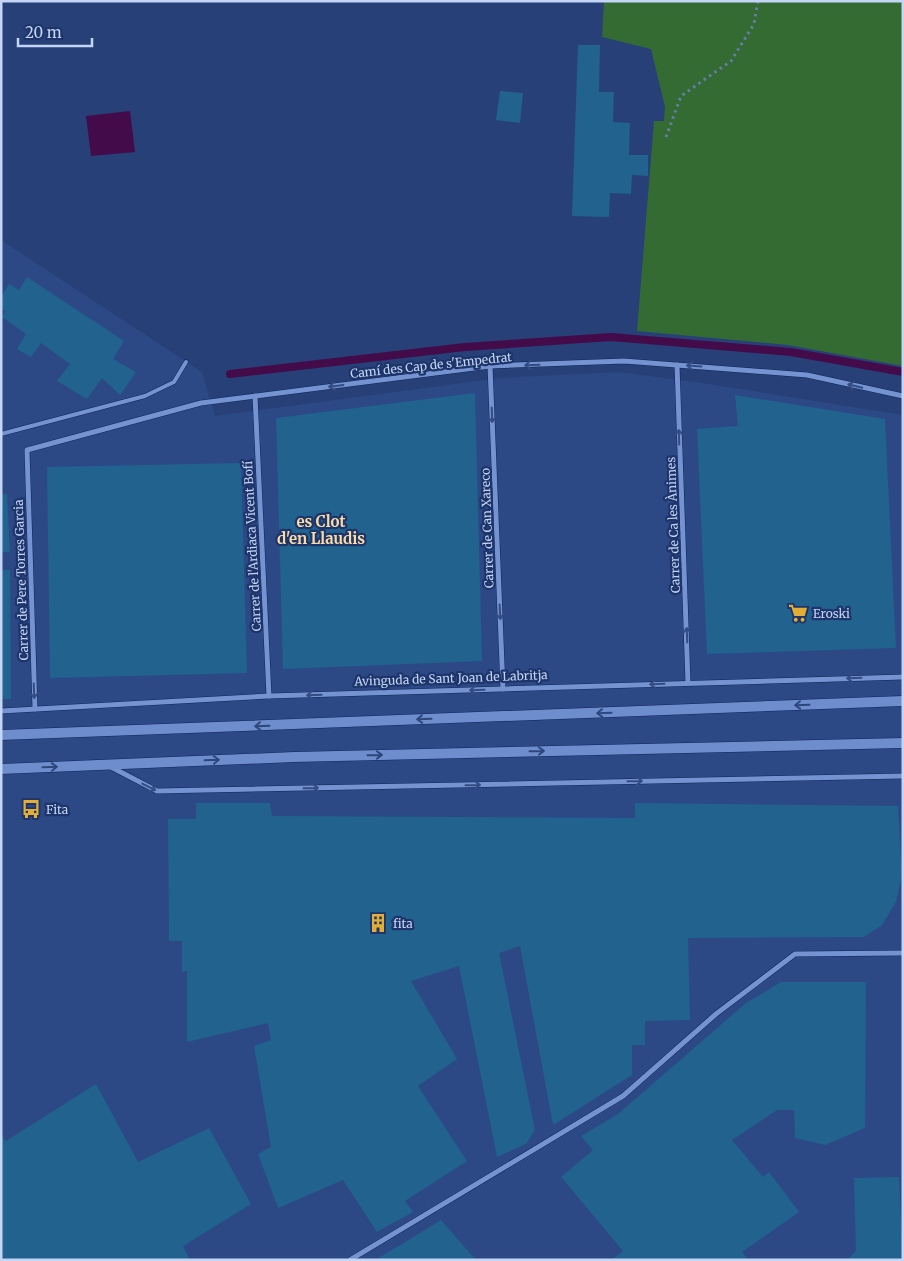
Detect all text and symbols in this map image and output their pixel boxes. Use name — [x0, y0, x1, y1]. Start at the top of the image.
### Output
scale bar — [18, 15, 91, 47]
text: 20 m — [25, 23, 62, 42]
street label: Camí des Cap de s'Empedrat — [350, 349, 513, 381]
one-way arrow — [524, 360, 540, 369]
one-way arrow — [686, 362, 702, 371]
one-way arrow — [328, 381, 344, 391]
one-way arrow — [848, 381, 864, 390]
one-way arrow — [488, 407, 497, 423]
one-way arrow — [675, 429, 684, 445]
street label: Carrer de Ca les Ànimes — [663, 457, 683, 593]
street label: Carrer de l'Ardiaca Vicent Bofí — [240, 459, 264, 632]
street label: Carrer de Can Xareco — [477, 468, 497, 588]
street label: Carrer de Pere Torres Garcia — [11, 499, 31, 661]
district label: es Clot d'en Llaudis — [277, 512, 365, 548]
supermarket icon: Eroski — [787, 602, 809, 624]
one-way arrow — [495, 604, 504, 620]
place label: Eroski — [813, 606, 850, 621]
one-way arrow — [682, 627, 691, 643]
street label: Avinguda de Sant Joan de Labritja — [353, 667, 548, 689]
one-way arrow — [846, 674, 862, 683]
one-way arrow — [649, 680, 665, 689]
one-way arrow — [30, 683, 39, 699]
one-way arrow — [469, 685, 485, 695]
one-way arrow — [307, 690, 323, 700]
one-way arrow — [794, 701, 810, 710]
one-way arrow — [596, 708, 612, 717]
one-way arrow — [417, 715, 433, 724]
one-way arrow — [254, 721, 270, 730]
one-way arrow — [528, 746, 545, 756]
one-way arrow — [366, 750, 382, 760]
one-way arrow — [204, 755, 220, 765]
one-way arrow — [42, 762, 58, 771]
one-way arrow — [627, 776, 643, 786]
one-way arrow — [465, 780, 481, 789]
one-way arrow — [141, 783, 156, 792]
one-way arrow — [302, 783, 318, 793]
bus stop icon: Fita — [20, 798, 42, 820]
place label: Fita — [46, 802, 69, 817]
building icon: fita — [367, 912, 389, 934]
place label: fita — [393, 916, 413, 931]

